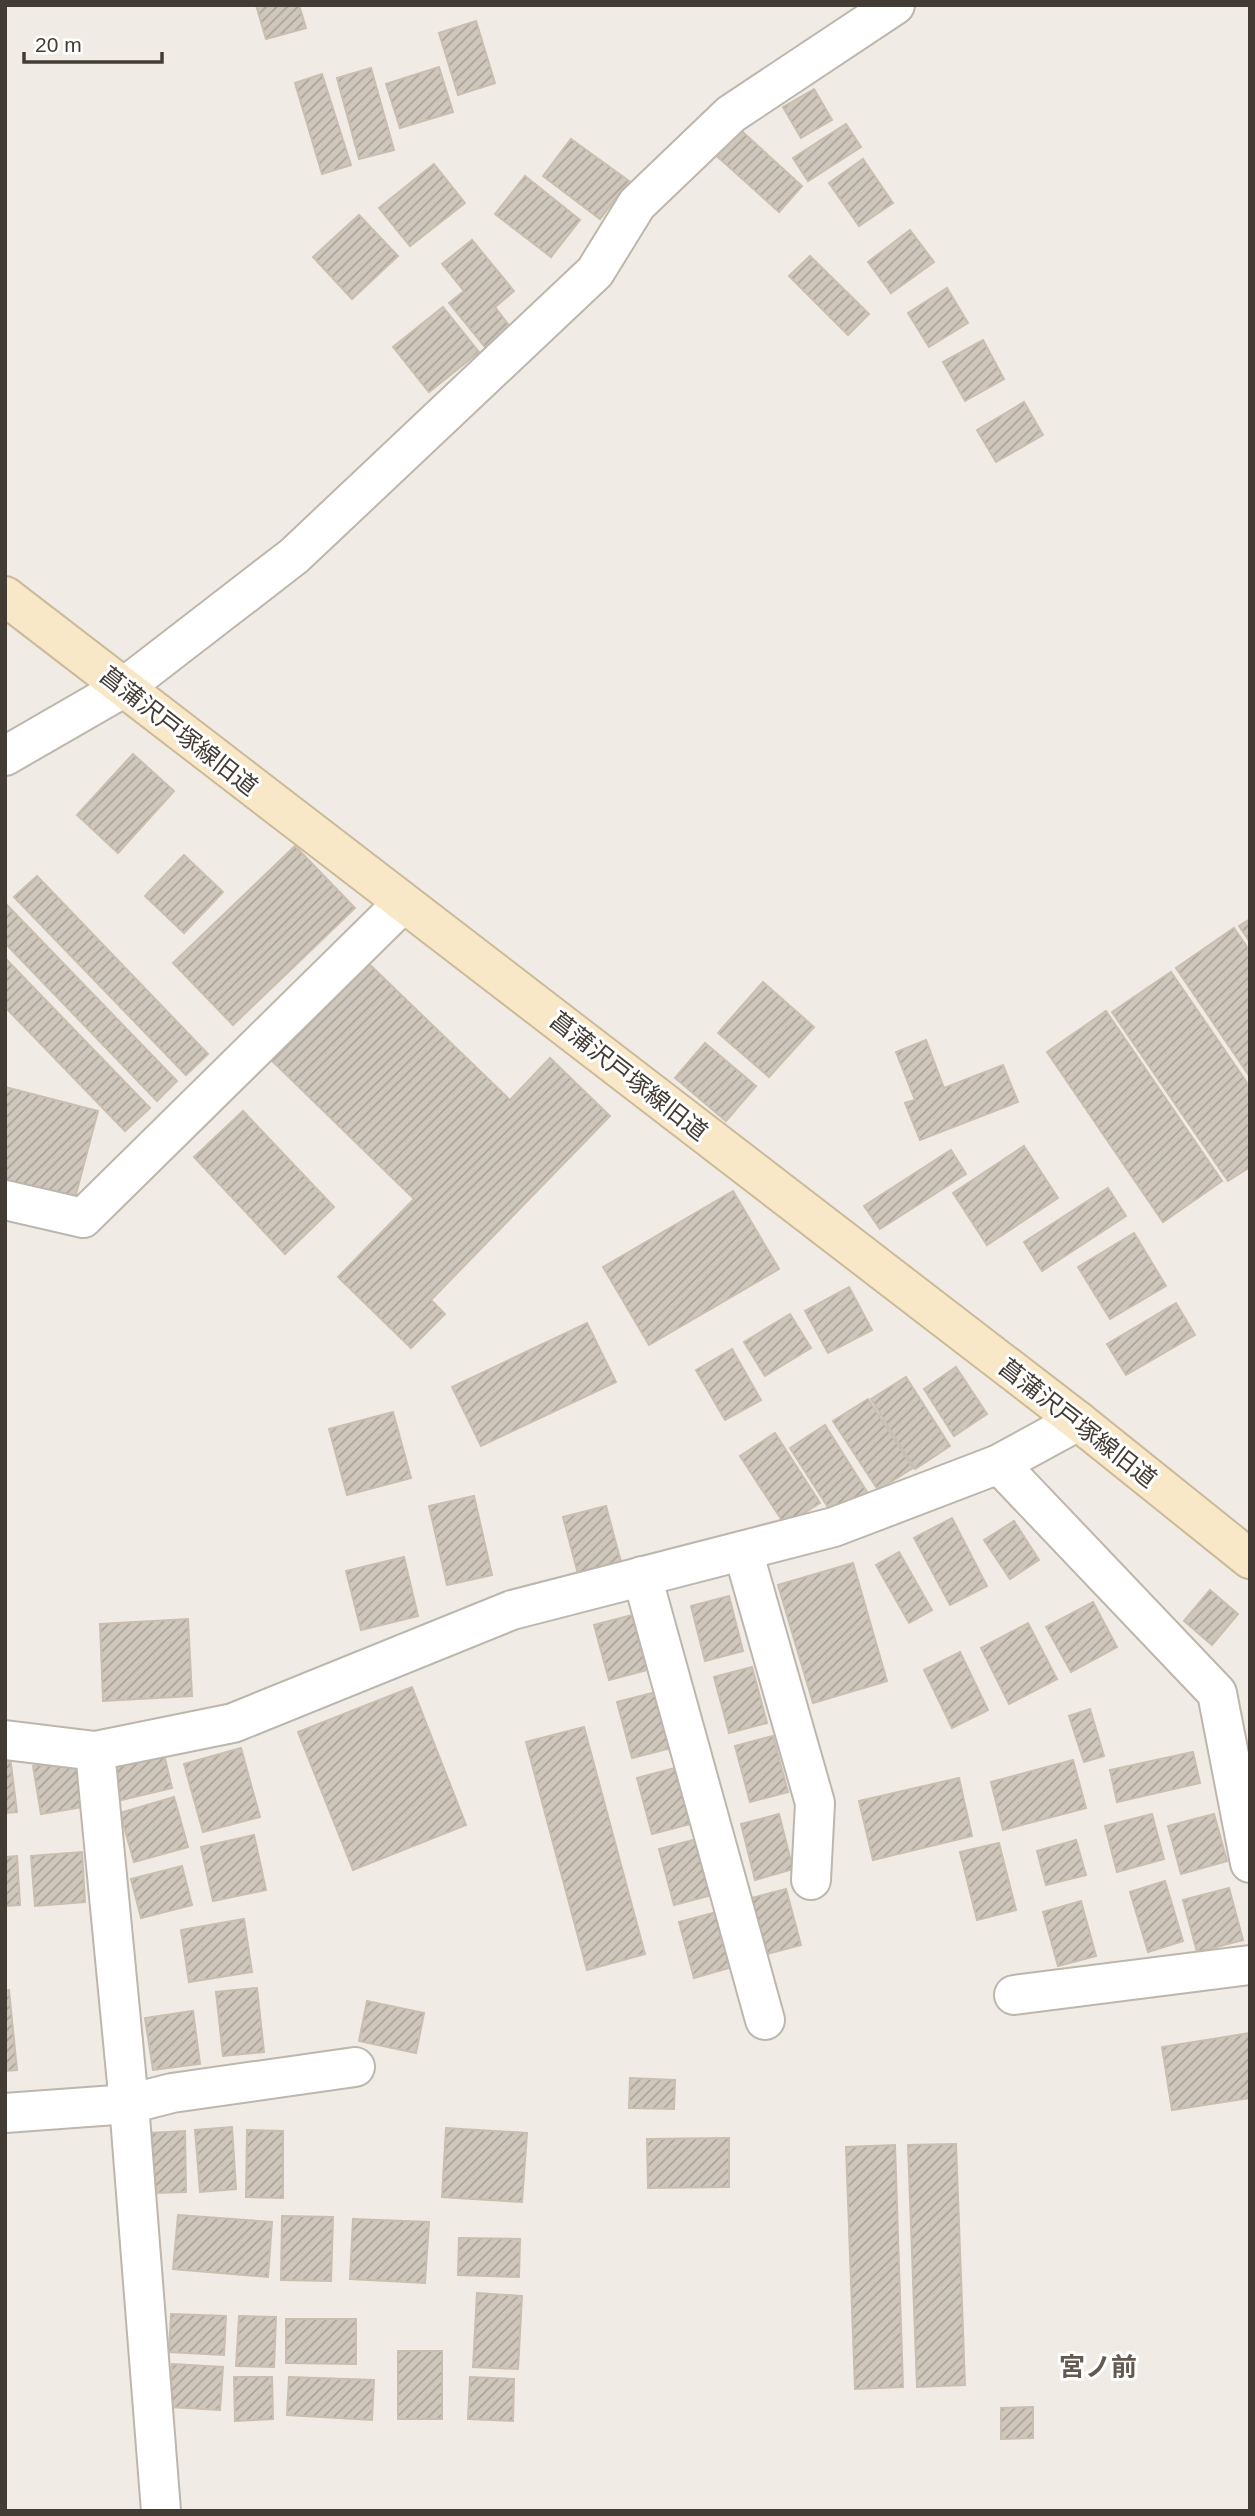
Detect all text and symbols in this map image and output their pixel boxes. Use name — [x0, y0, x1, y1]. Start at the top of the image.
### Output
scale bar — [24, 21, 163, 65]
text: 20 m — [35, 33, 82, 56]
street label: 菖蒲沢戸塚線旧道 — [95, 661, 263, 801]
street label: 菖蒲沢戸塚線旧道 — [545, 1006, 713, 1146]
street label: 菖蒲沢戸塚線旧道 — [994, 1353, 1162, 1493]
district label: 宮ノ前 — [1059, 2352, 1137, 2382]

